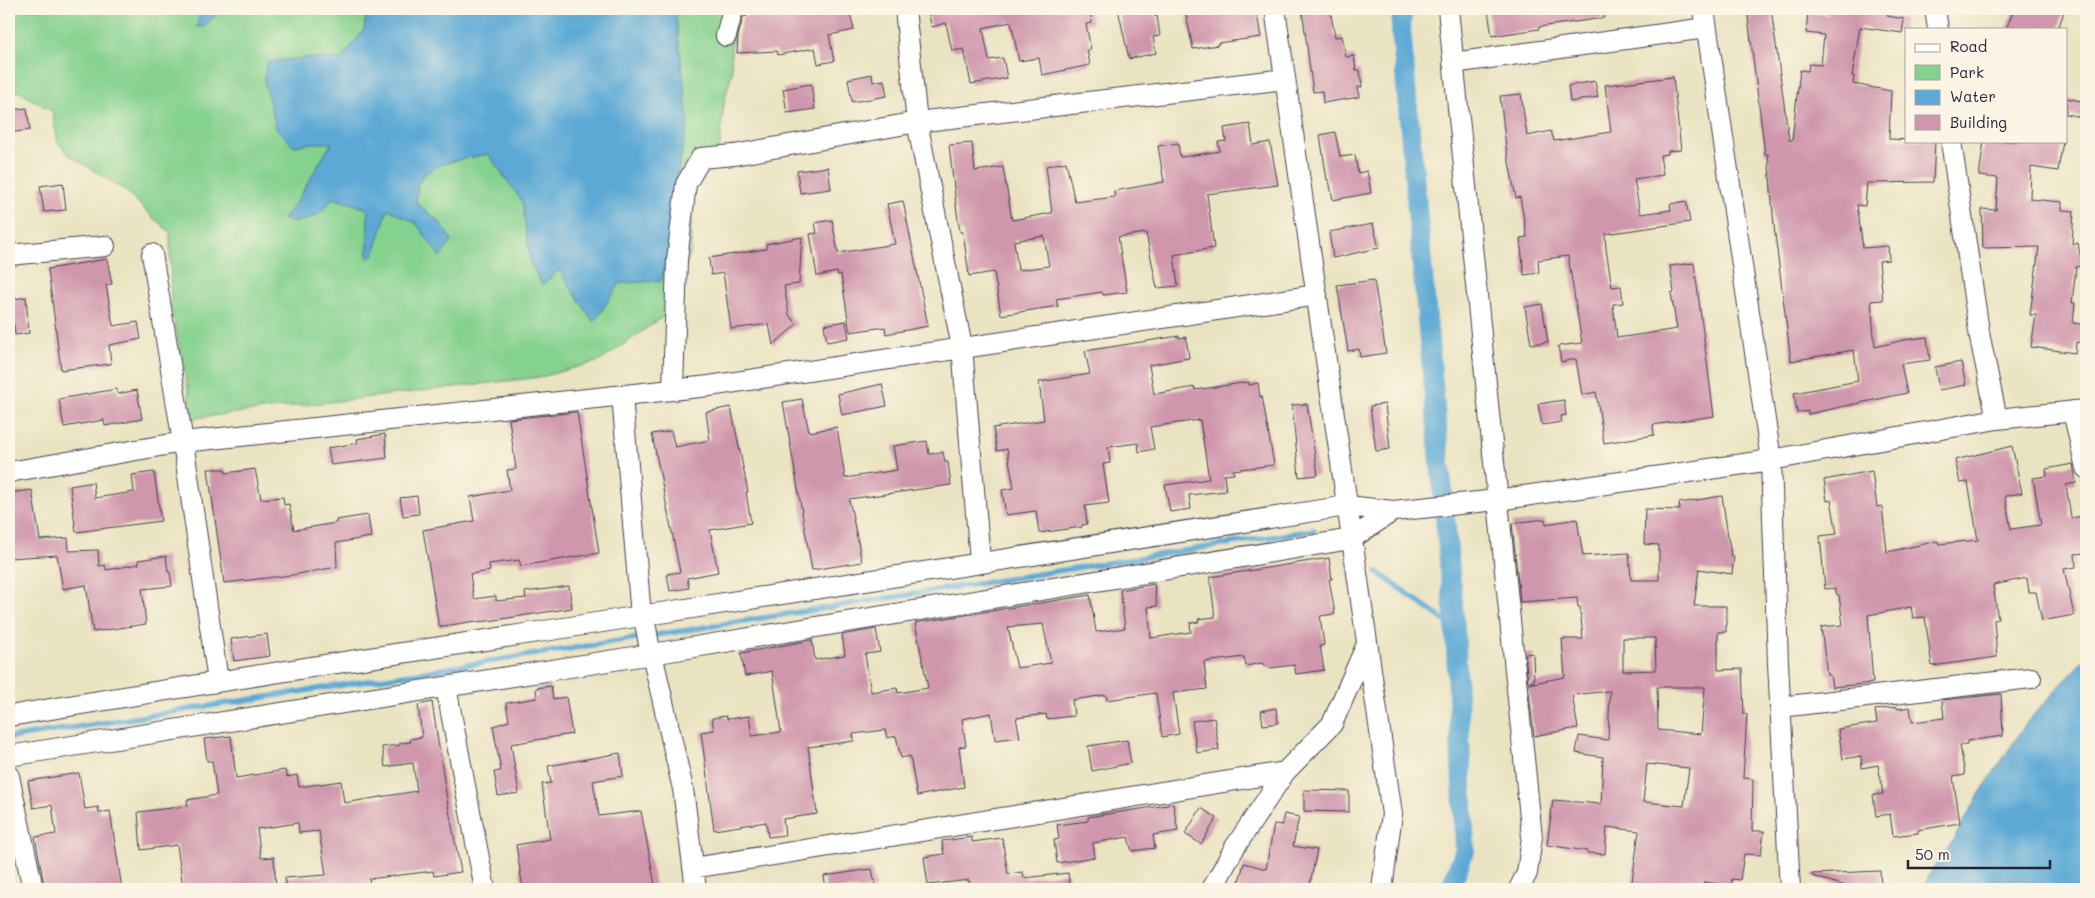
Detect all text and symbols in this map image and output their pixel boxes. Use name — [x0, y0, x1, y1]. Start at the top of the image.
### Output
legend — [1905, 28, 2068, 142]
text: Road — [1950, 36, 1987, 56]
text: Park — [1950, 62, 1984, 82]
text: Water — [1950, 86, 1996, 106]
text: Building — [1950, 112, 2007, 132]
scale bar — [1908, 838, 2050, 870]
text: 50 m — [1915, 844, 1950, 864]

